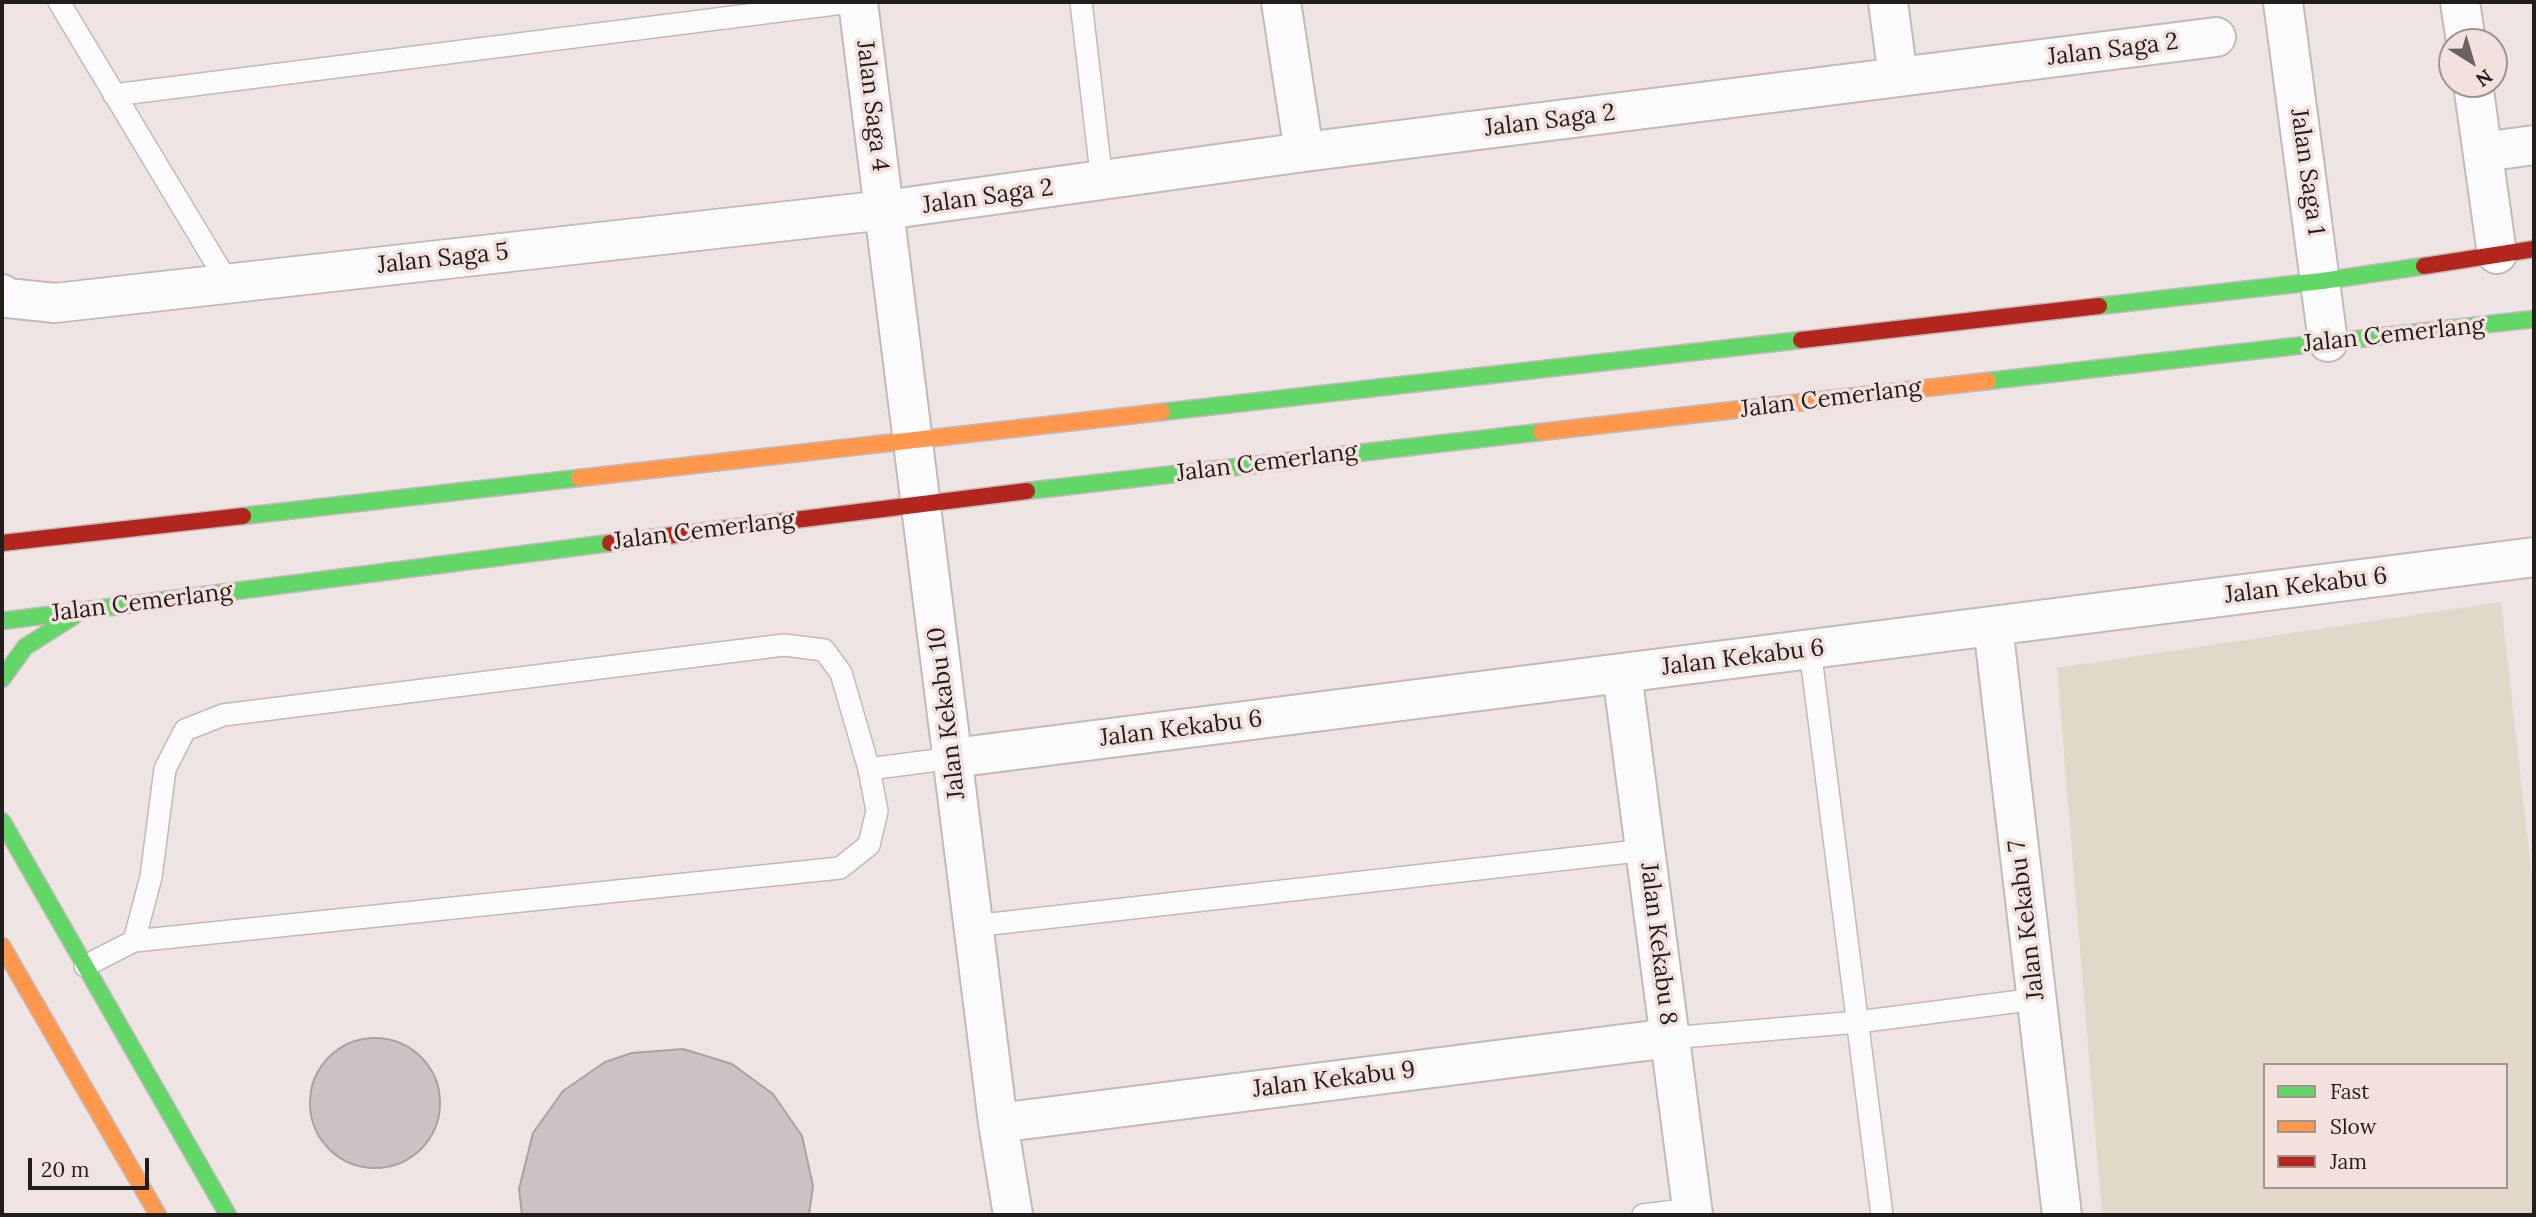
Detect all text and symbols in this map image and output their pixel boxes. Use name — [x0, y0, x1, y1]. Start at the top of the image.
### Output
street label: Jalan Saga 2 — [2046, 28, 2180, 72]
north arrow — [2438, 28, 2508, 98]
street label: Jalan Saga 4 — [850, 39, 894, 173]
text: N — [2471, 64, 2498, 92]
street label: Jalan Saga 2 — [1483, 99, 1617, 143]
street label: Jalan Saga 1 — [2284, 107, 2330, 237]
street label: Jalan Saga 2 — [921, 174, 1055, 220]
street label: Jalan Saga 5 — [376, 238, 510, 280]
street label: Jalan Cemerlang — [2302, 311, 2486, 359]
street label: Jalan Cemerlang — [1739, 374, 1923, 424]
street label: Jalan Cemerlang — [1175, 438, 1359, 488]
street label: Jalan Cemerlang — [612, 506, 796, 556]
street label: Jalan Kekabu 6 — [2223, 562, 2389, 610]
street label: Jalan Cemerlang — [50, 578, 234, 628]
street label: Jalan Kekabu 10 — [922, 625, 972, 801]
street label: Jalan Kekabu 6 — [1660, 634, 1826, 682]
street label: Jalan Kekabu 6 — [1098, 705, 1264, 753]
street label: Jalan Kekabu 7 — [2003, 838, 2051, 1002]
street label: Jalan Kekabu 8 — [1634, 861, 1682, 1027]
street label: Jalan Kekabu 9 — [1251, 1056, 1417, 1104]
legend — [2263, 1063, 2508, 1189]
text: Fast — [2330, 1078, 2369, 1105]
text: Slow — [2330, 1113, 2377, 1140]
scale bar — [32, 1144, 152, 1188]
text: Jam — [2330, 1148, 2367, 1175]
text: 20 m — [41, 1156, 90, 1183]

